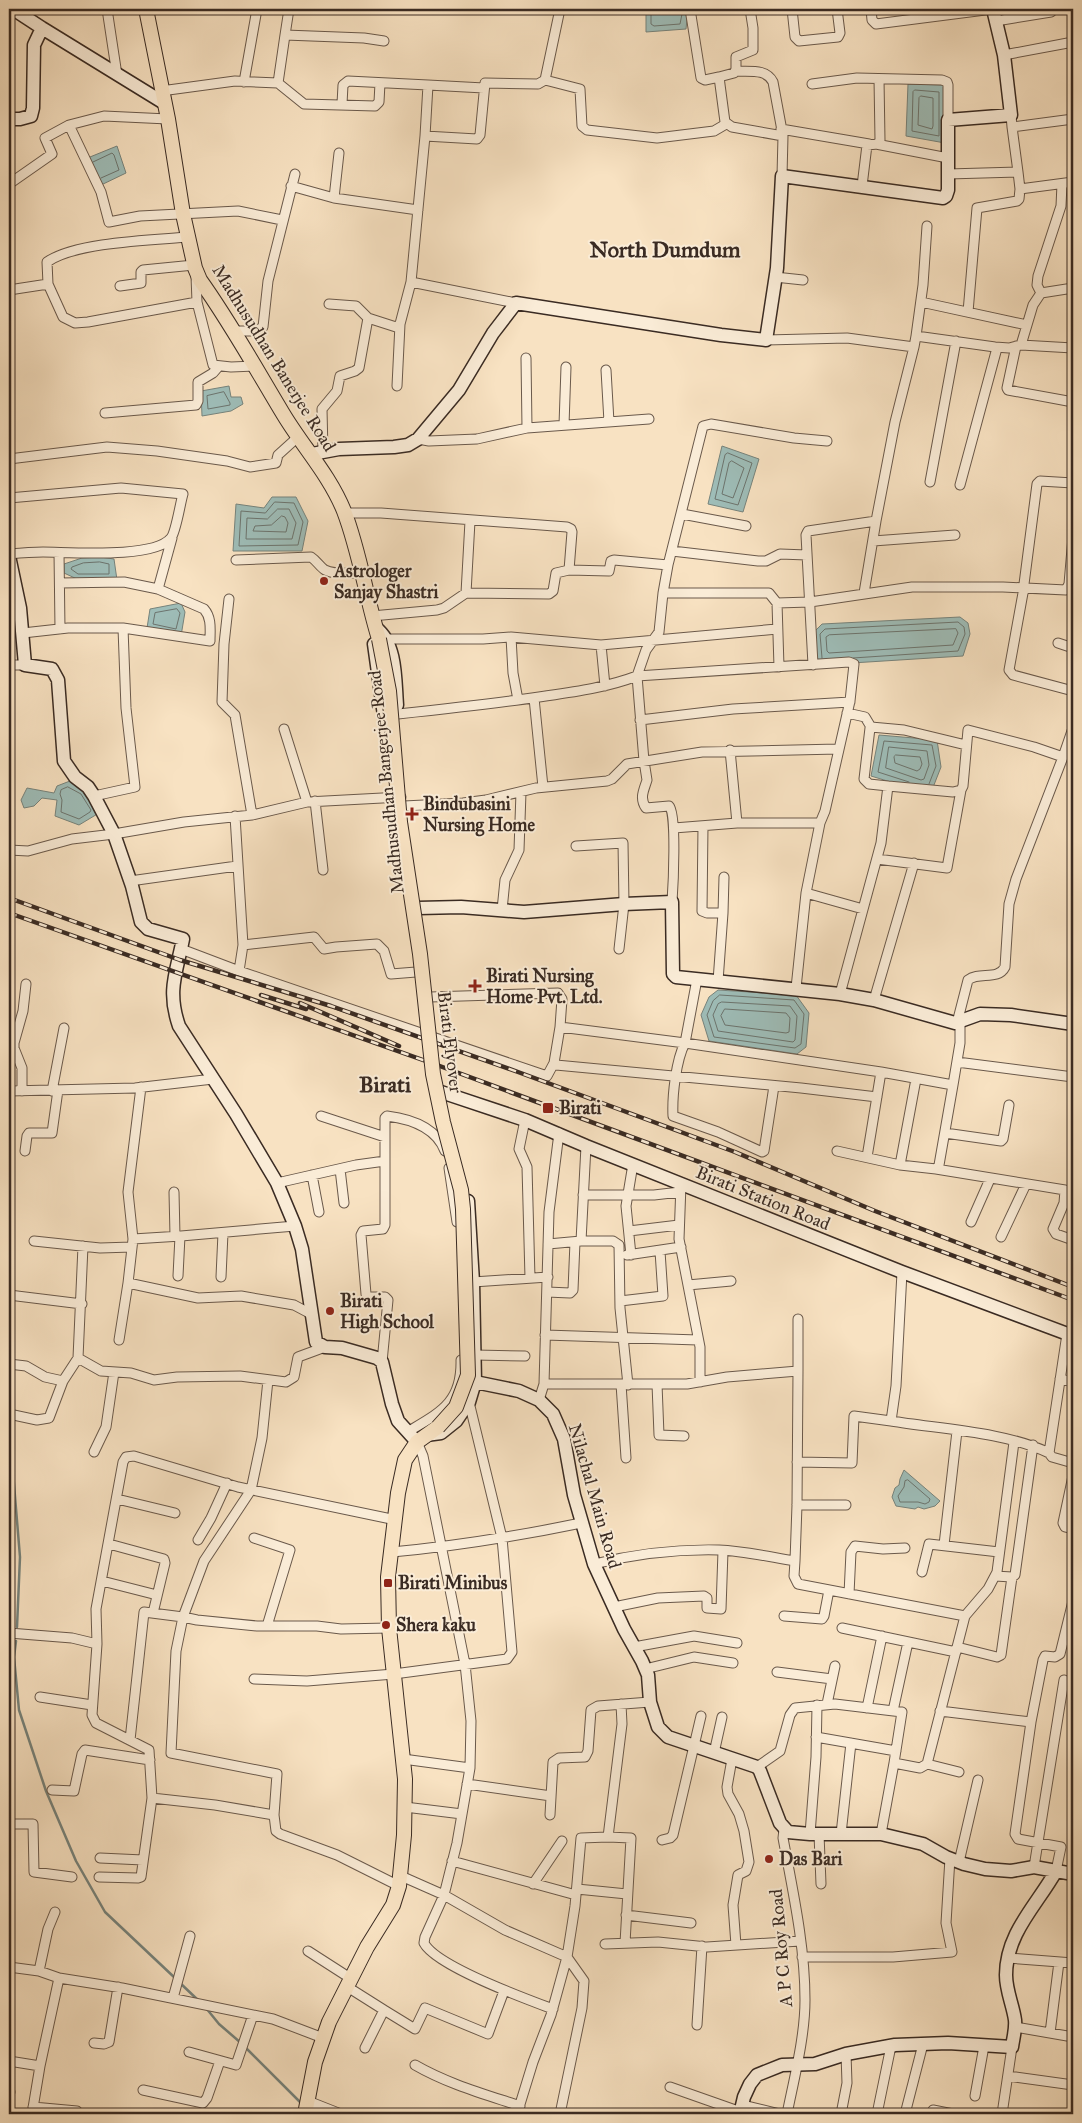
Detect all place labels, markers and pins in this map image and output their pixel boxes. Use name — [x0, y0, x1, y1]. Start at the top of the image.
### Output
place label: Astrologer Sanjay Shastri — [333, 560, 439, 604]
marker: Astrologer Sanjay Shastri — [318, 575, 330, 587]
place label: Bindubasini Nursing Home — [423, 793, 535, 837]
marker: Bindubasini Nursing Home — [405, 807, 419, 821]
place label: Birati Nursing Home Pvt. Ltd. — [486, 965, 603, 1008]
marker: Birati Nursing Home Pvt. Ltd. — [468, 979, 482, 993]
place label: Birati — [559, 1097, 603, 1119]
marker: Birati — [541, 1101, 555, 1115]
place label: Birati High School — [340, 1290, 435, 1334]
marker: Birati High School — [324, 1305, 336, 1317]
place label: Birati Minibus — [398, 1572, 508, 1594]
marker: Birati Minibus — [382, 1577, 394, 1589]
place label: Shera kaku — [396, 1614, 476, 1636]
marker: Shera kaku — [380, 1619, 392, 1631]
place label: Das Bari — [779, 1848, 844, 1870]
marker: Das Bari — [763, 1853, 775, 1865]

